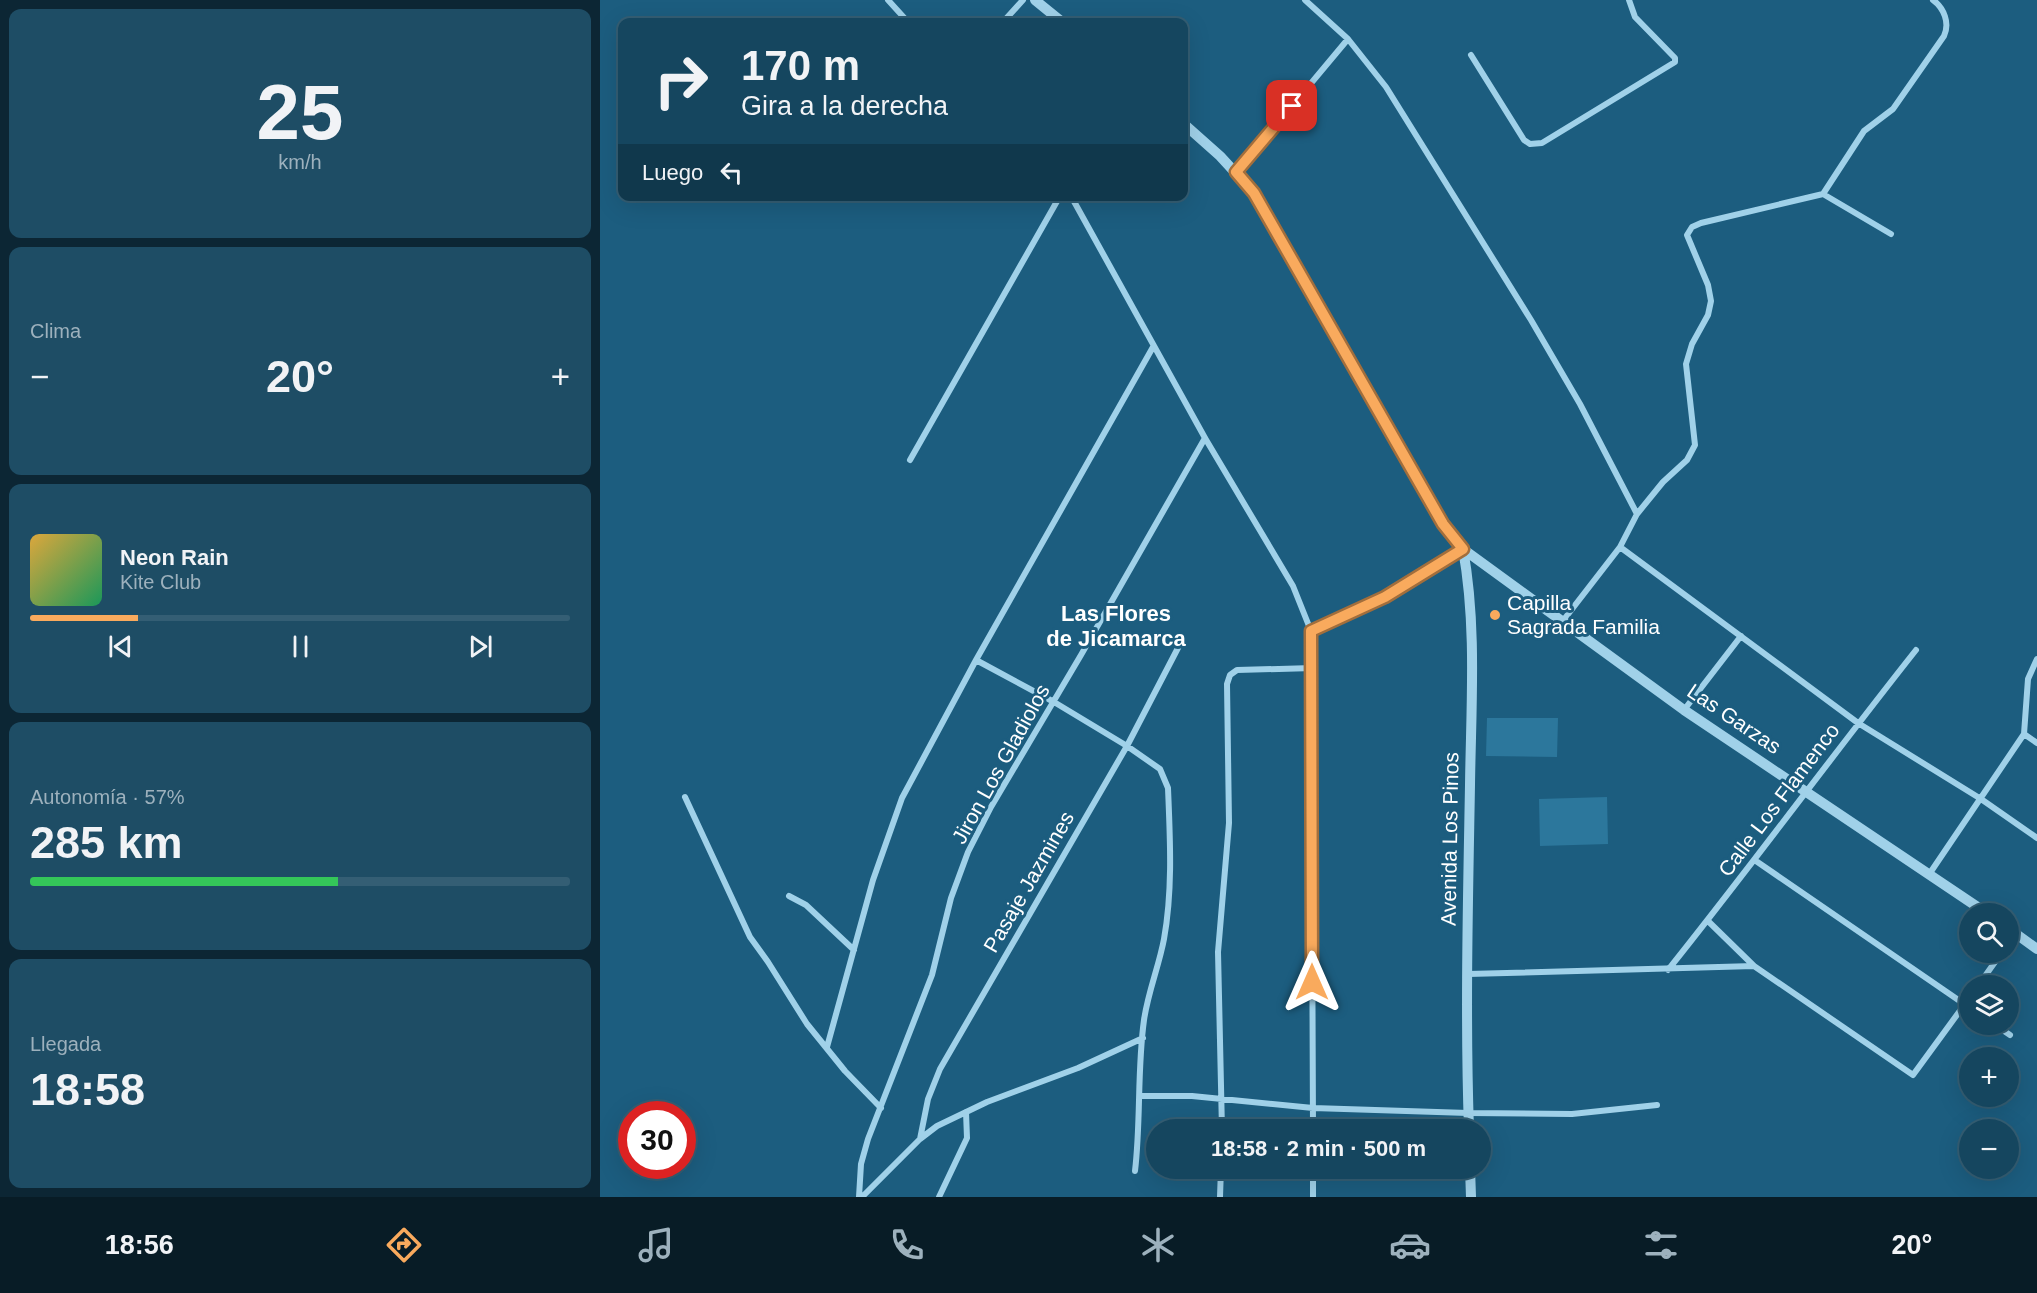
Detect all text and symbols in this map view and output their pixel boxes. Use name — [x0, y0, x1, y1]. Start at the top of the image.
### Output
icon: right — [642, 42, 720, 120]
text: 170 m — [741, 42, 860, 89]
text: 25 — [257, 68, 343, 156]
pin — [1266, 80, 1317, 131]
icon: arrive — [1275, 89, 1308, 122]
text: Gira a la derecha — [741, 91, 948, 121]
text: km/h — [278, 151, 322, 173]
icon: left — [715, 156, 748, 189]
text: Luego — [642, 160, 703, 185]
text: Clima — [30, 320, 81, 342]
text: 20° — [266, 351, 334, 402]
text: − — [30, 358, 49, 395]
text: + — [551, 358, 570, 395]
text: Neon Rain — [120, 545, 229, 570]
text: Kite Club — [120, 571, 201, 593]
place label: Capilla Sagrada Familia — [1507, 591, 1660, 638]
district label: Las Flores de Jicamarca — [1046, 601, 1186, 651]
marker: Capilla Sagrada Familia — [1488, 608, 1502, 622]
icon: previous — [104, 630, 137, 663]
icon: pause — [284, 630, 317, 663]
icon: next — [464, 630, 497, 663]
street label: Las Garzas — [1683, 679, 1785, 758]
street label: Jiron Los Gladiolos — [947, 680, 1054, 847]
street label: Calle Los Flamenco — [1714, 719, 1844, 881]
street label: Avenida Los Pinos — [1436, 752, 1463, 926]
text: Autonomía · 57% — [30, 786, 185, 808]
street label: Pasaje Jazmines — [979, 807, 1078, 956]
text: 285 km — [30, 817, 183, 868]
map controls — [1959, 903, 2019, 1179]
button: search — [1959, 903, 2019, 963]
position arrow — [1280, 950, 1344, 1014]
button: layers — [1959, 975, 2019, 1035]
text: Llegada — [30, 1033, 101, 1055]
button: + — [1959, 1047, 2019, 1107]
text: 18:58 — [30, 1064, 145, 1115]
speed limit sign: 30 — [618, 1101, 696, 1179]
button: − — [1959, 1119, 2019, 1179]
text: 18:58 · 2 min · 500 m — [1211, 1136, 1426, 1161]
icon: directions — [383, 1224, 425, 1266]
icon: music — [635, 1224, 677, 1266]
icon: phone — [886, 1224, 928, 1266]
icon: climate — [1137, 1224, 1179, 1266]
icon: car — [1389, 1224, 1431, 1266]
icon: filters — [1640, 1224, 1682, 1266]
text: 18:56 — [105, 1230, 174, 1260]
text: 20° — [1891, 1230, 1932, 1260]

